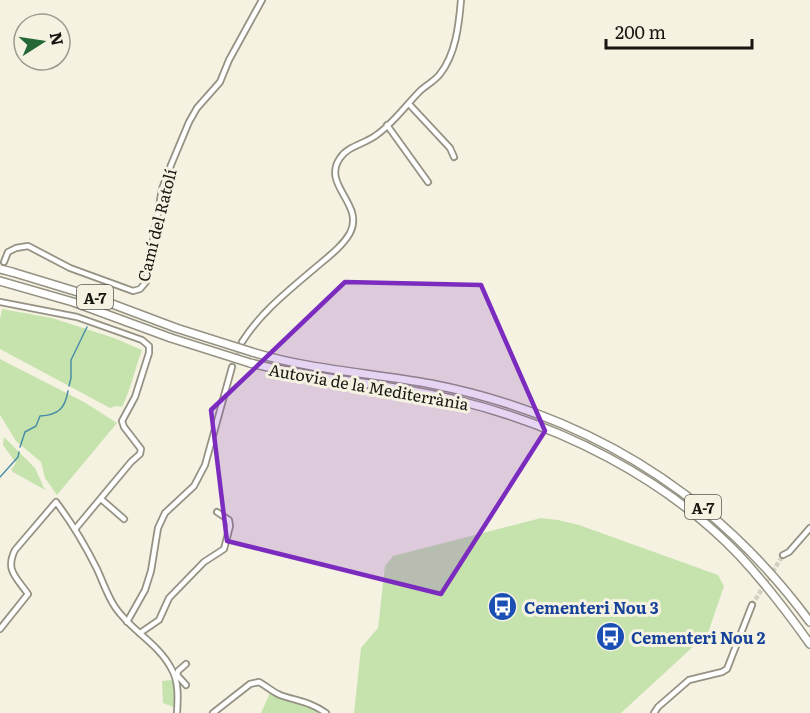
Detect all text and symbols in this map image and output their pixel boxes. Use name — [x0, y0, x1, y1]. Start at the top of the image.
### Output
north arrow — [12, 12, 72, 72]
scale bar — [606, 12, 752, 50]
text: 200 m — [615, 18, 666, 45]
text: N — [45, 30, 71, 48]
street label: Camí del Ratolí — [130, 166, 182, 284]
road number: A-7 — [77, 285, 113, 309]
street label: Autovia de la Mediterrània — [267, 357, 471, 415]
road number: A-7 — [685, 495, 721, 519]
bus stop icon: Cementeri Nou 3 — [487, 591, 519, 623]
place label: Cementeri Nou 3 — [524, 595, 659, 619]
bus stop icon: Cementeri Nou 2 — [594, 621, 626, 653]
place label: Cementeri Nou 2 — [631, 625, 766, 649]

